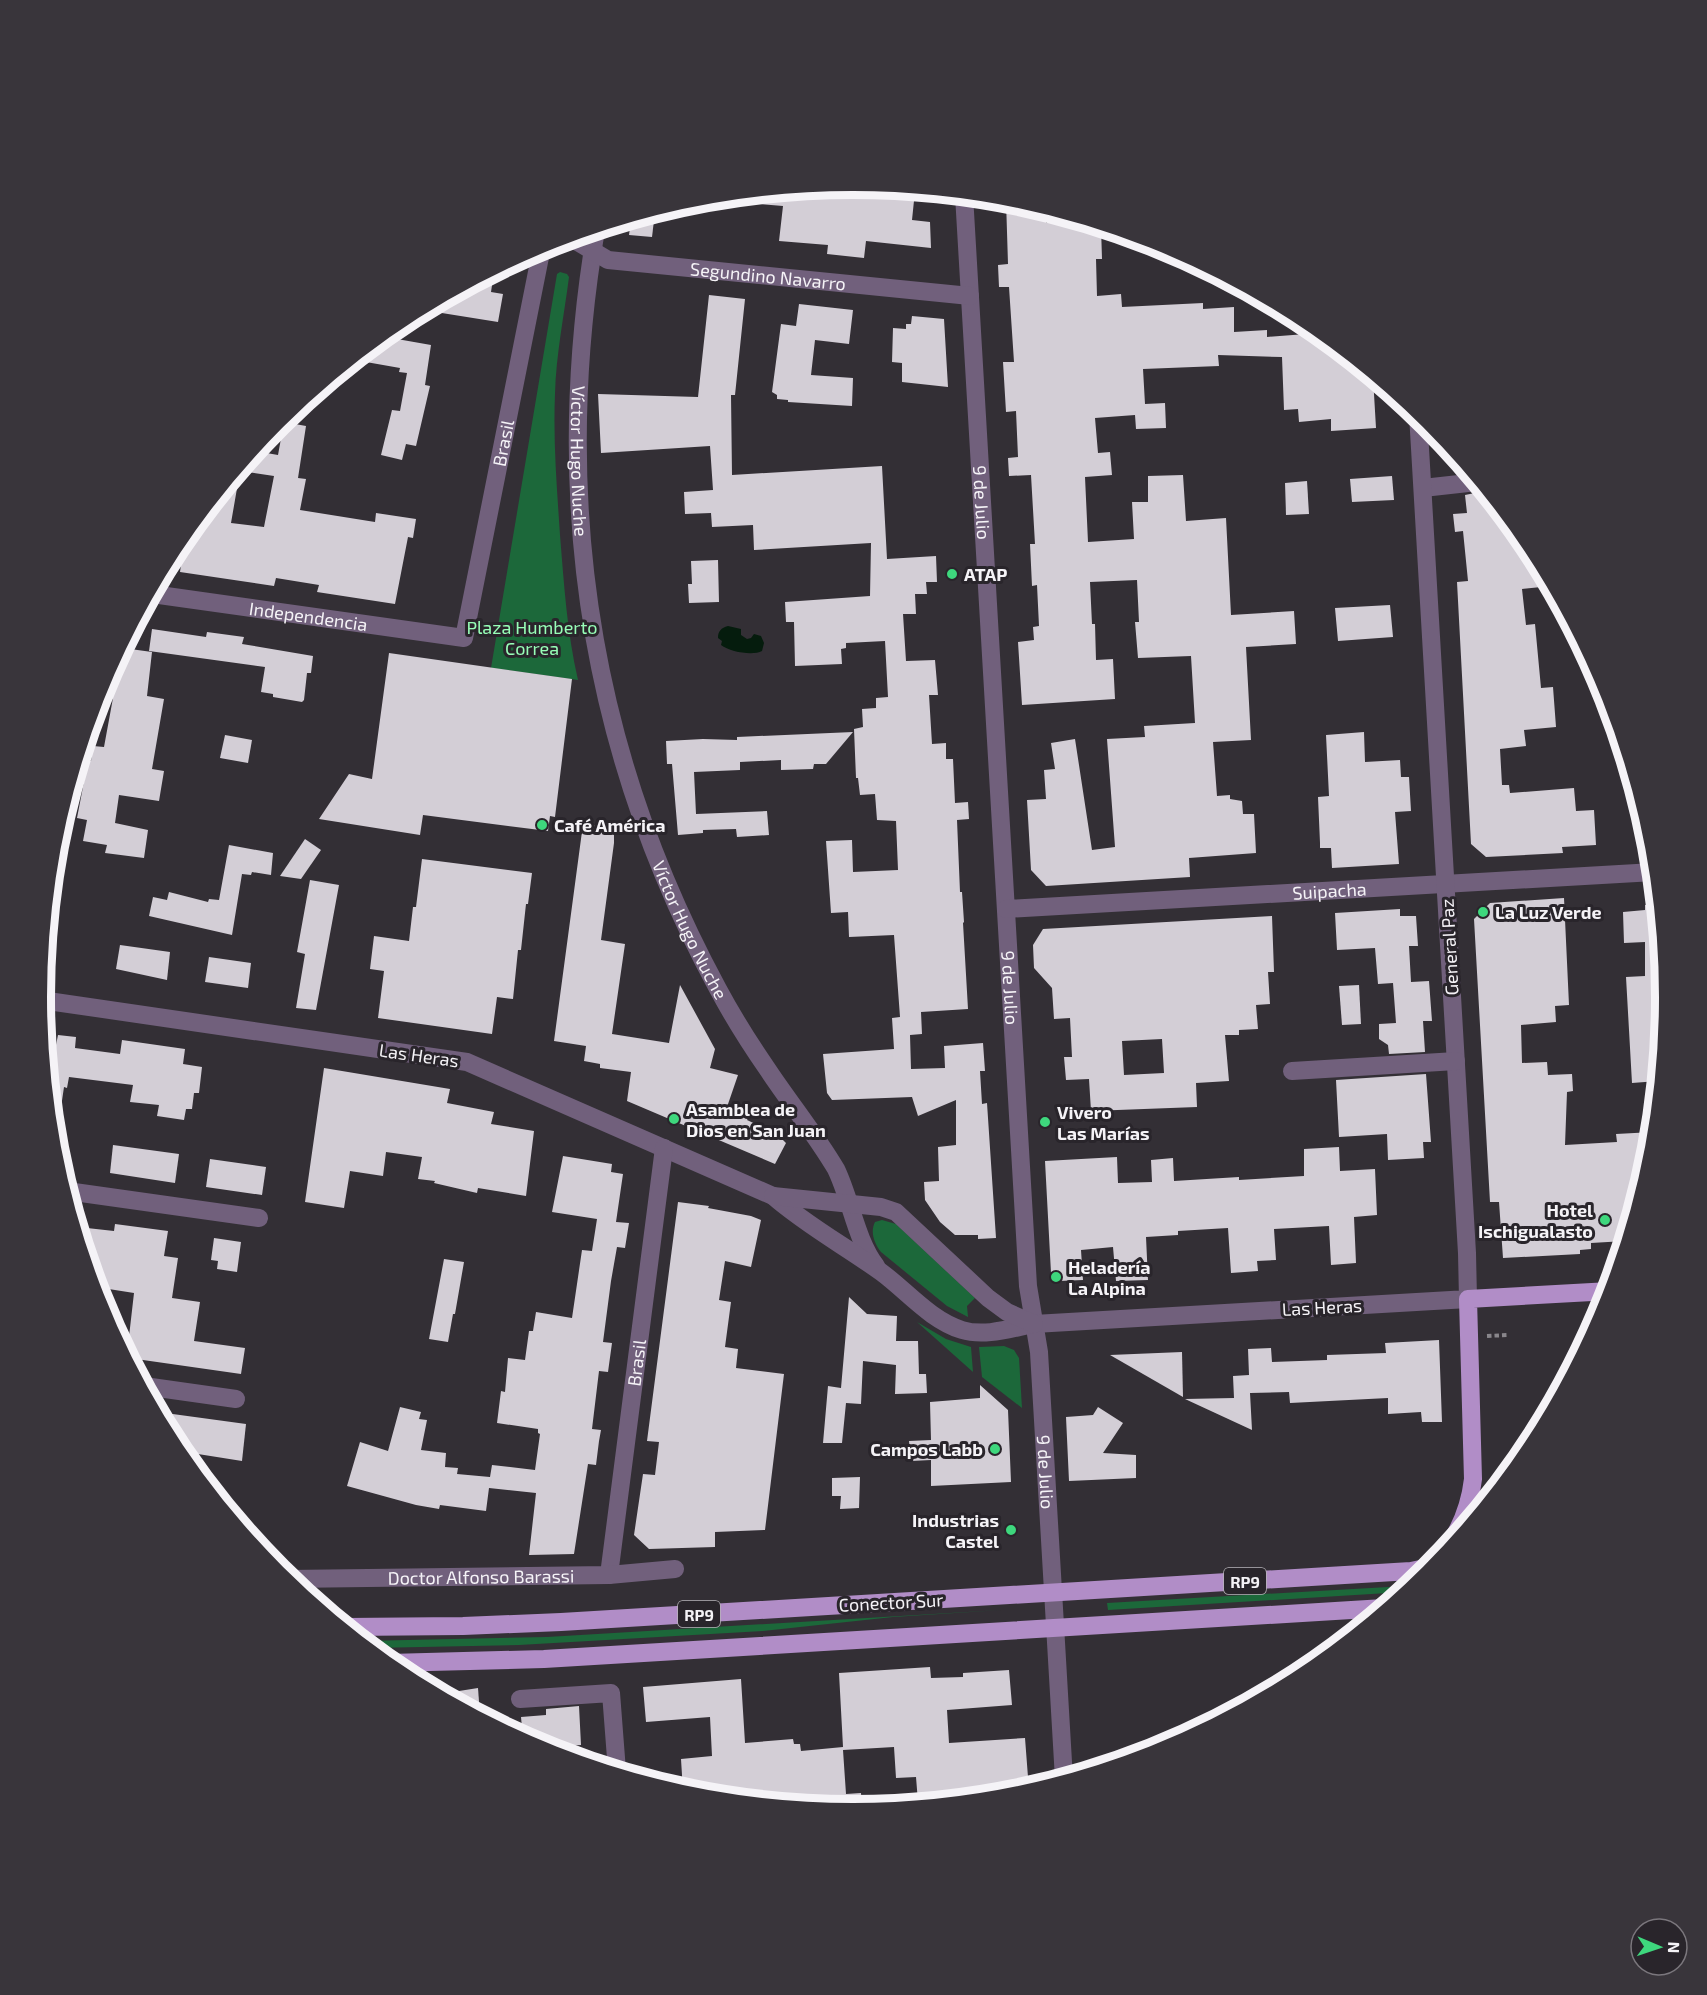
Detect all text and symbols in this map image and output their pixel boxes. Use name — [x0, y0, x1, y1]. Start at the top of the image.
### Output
street label: Segundino Navarro — [689, 257, 847, 295]
street label: Víctor Hugo Nuche — [567, 385, 593, 537]
street label: Brasil — [488, 417, 518, 468]
street label: 9 de Julio — [969, 465, 995, 540]
place label: ATAP — [964, 563, 1007, 585]
marker: ATAP — [945, 567, 959, 581]
street label: Independencia — [248, 597, 369, 635]
park label: Plaza Humberto Correa — [466, 616, 598, 659]
place label: Café América — [554, 814, 665, 836]
marker: Café América — [535, 818, 549, 832]
street label: Víctor Hugo Nuche — [648, 857, 732, 1003]
street label: Suipacha — [1292, 877, 1367, 904]
street label: General Paz — [1435, 898, 1463, 996]
place label: La Luz Verde — [1495, 901, 1602, 923]
marker: La Luz Verde — [1476, 905, 1490, 919]
street label: 9 de Julio — [997, 950, 1024, 1025]
street label: Las Heras — [378, 1039, 460, 1071]
place label: Asamblea de Dios en San Juan — [686, 1098, 826, 1141]
place label: Vivero Las Marías — [1057, 1101, 1150, 1144]
marker: Asamblea de Dios en San Juan — [667, 1112, 681, 1126]
marker: Vivero Las Marías — [1038, 1115, 1052, 1129]
place label: Hotel Ischigualasto — [1478, 1199, 1593, 1242]
marker: Hotel Ischigualasto — [1598, 1213, 1612, 1227]
place label: Heladería La Alpina — [1068, 1256, 1151, 1299]
marker: Heladería La Alpina — [1049, 1270, 1063, 1284]
street label: Las Heras — [1281, 1294, 1363, 1320]
street label: Brasil — [622, 1337, 650, 1388]
street label: 9 de Julio — [1033, 1434, 1059, 1510]
place label: Campos Labb — [870, 1438, 983, 1460]
marker: Campos Labb — [988, 1442, 1002, 1456]
place label: Industrias Castel — [912, 1509, 999, 1552]
marker: Industrias Castel — [1004, 1523, 1018, 1537]
street label: Doctor Alfonso Barassi — [387, 1564, 575, 1589]
road number: RP9 — [1224, 1568, 1266, 1594]
street label: Conector Sur — [838, 1588, 944, 1616]
road number: RP9 — [678, 1601, 720, 1627]
north arrow — [1629, 1917, 1689, 1977]
text: N — [1665, 1941, 1684, 1954]

